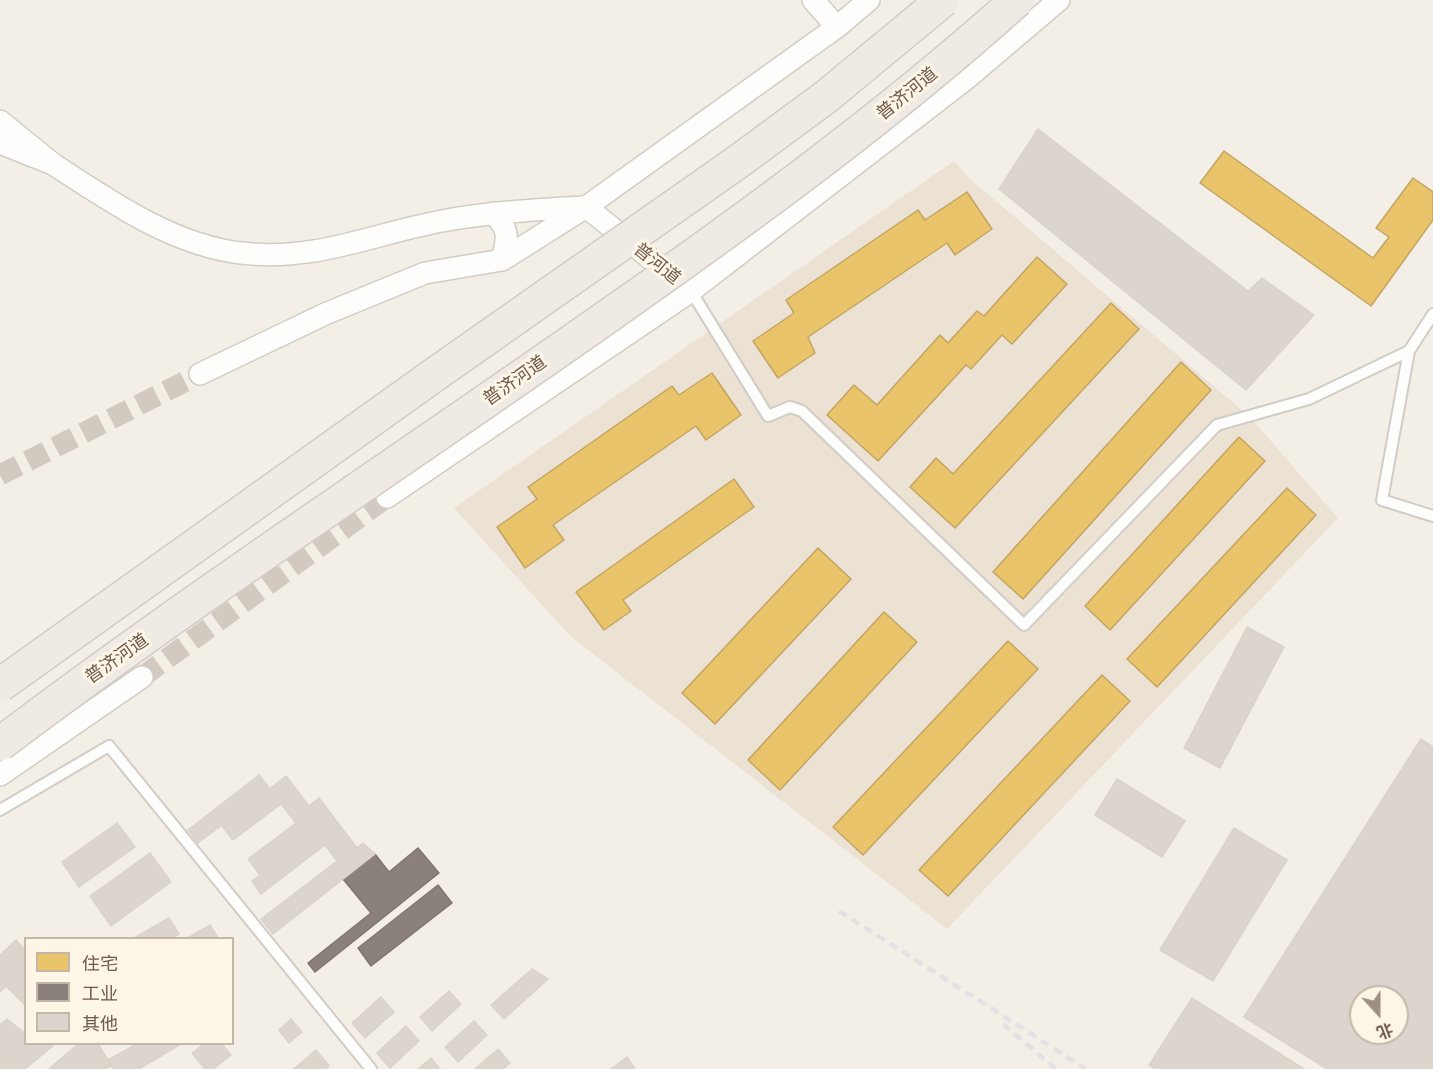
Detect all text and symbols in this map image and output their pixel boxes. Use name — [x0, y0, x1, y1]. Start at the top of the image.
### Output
street label: 普济河道 — [872, 63, 942, 125]
street label: 普河道 — [629, 239, 685, 289]
street label: 普济河道 — [479, 352, 551, 410]
street label: 普济河道 — [81, 630, 153, 688]
legend — [24, 937, 234, 1045]
text: 住宅 — [82, 953, 118, 974]
text: 工业 — [82, 983, 118, 1004]
north arrow — [1349, 985, 1409, 1045]
text: 其他 — [82, 1013, 118, 1034]
text: 北 — [1374, 1019, 1396, 1042]

